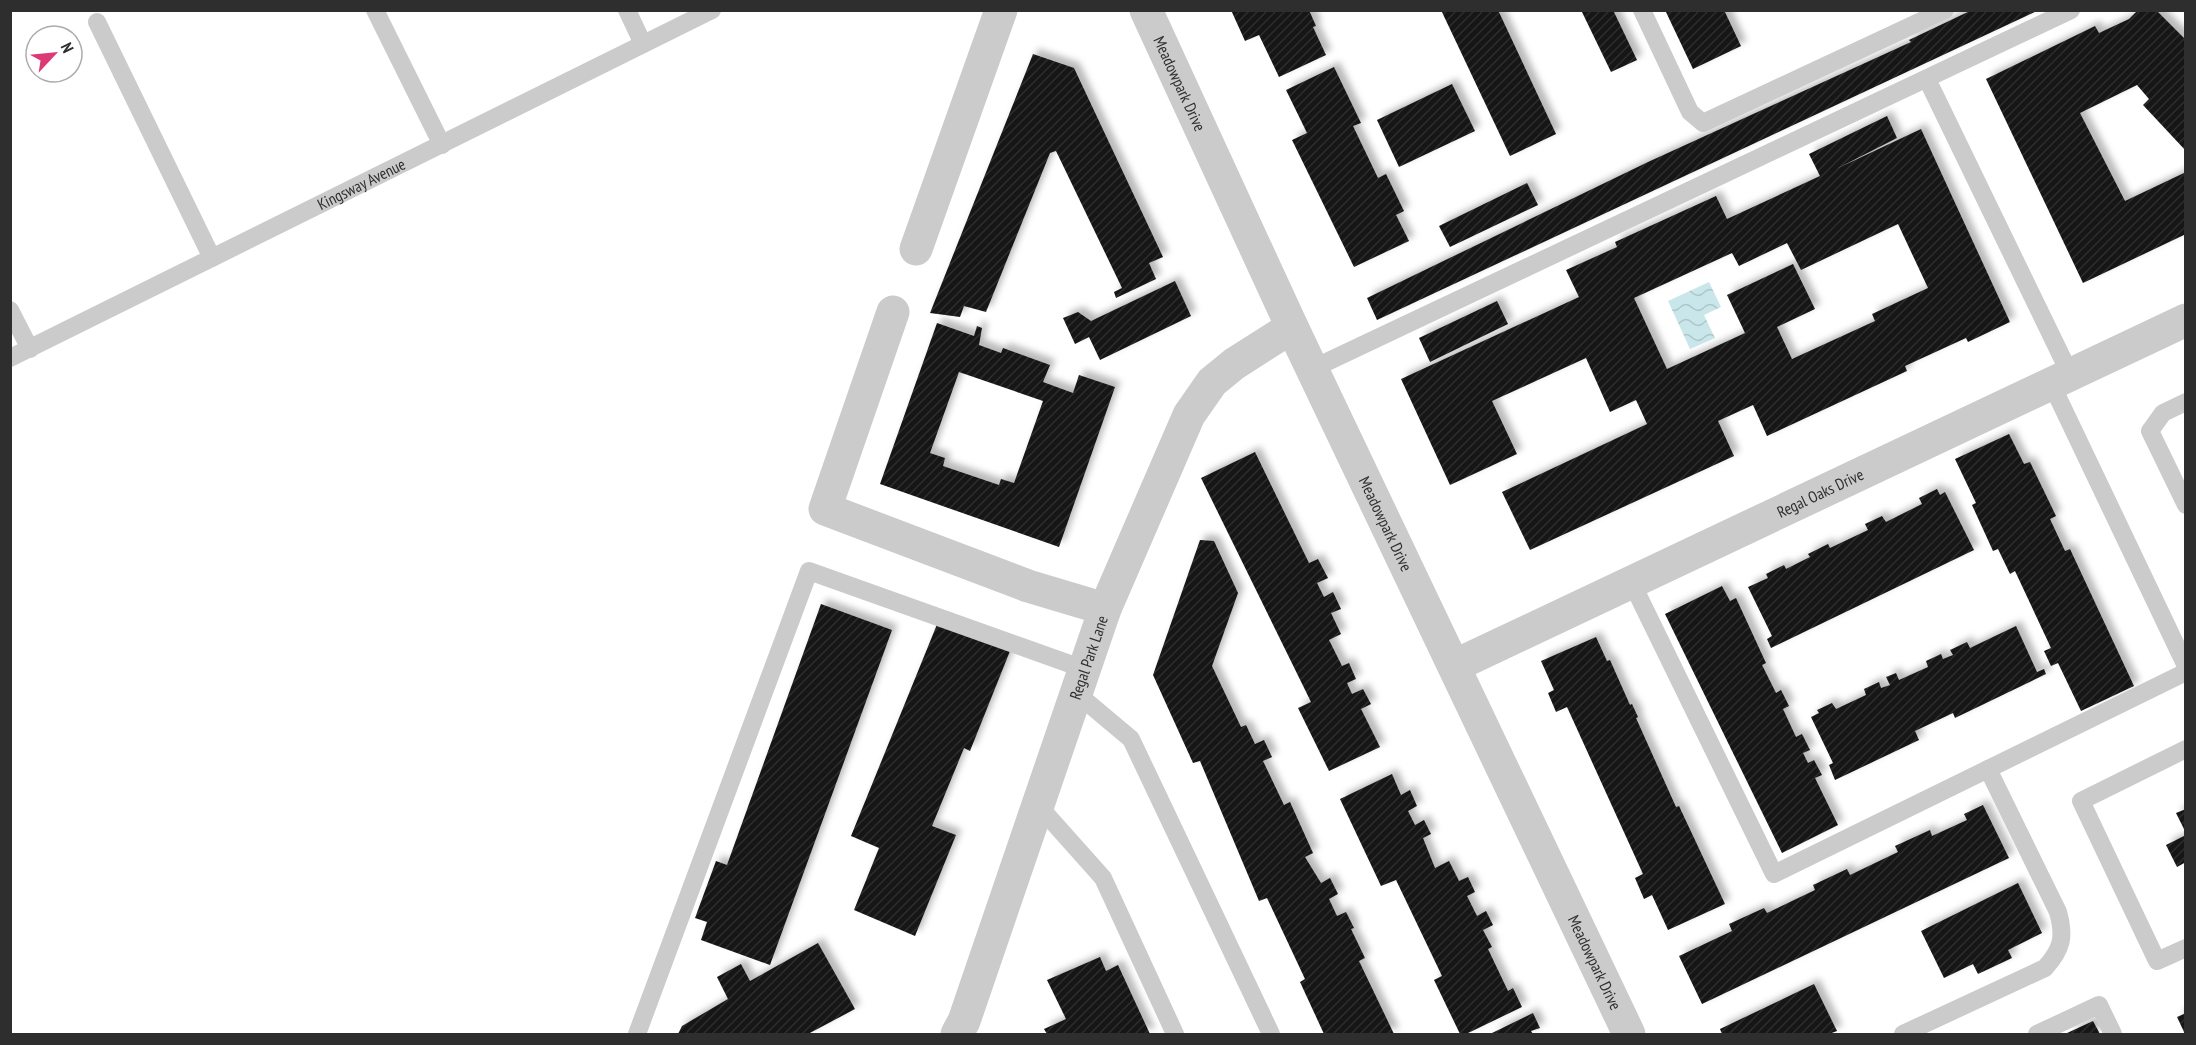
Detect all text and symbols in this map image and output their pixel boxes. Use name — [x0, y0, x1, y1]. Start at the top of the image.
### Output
north arrow — [24, 24, 84, 84]
street label: Meadowpark Drive — [1149, 33, 1210, 134]
text: N — [57, 39, 78, 56]
street label: Kingsway Avenue — [314, 154, 409, 214]
street label: Regal Oaks Drive — [1774, 464, 1867, 522]
street label: Meadowpark Drive — [1355, 473, 1417, 574]
street label: Regal Park Lane — [1065, 613, 1112, 702]
street label: Meadowpark Drive — [1564, 912, 1626, 1013]

